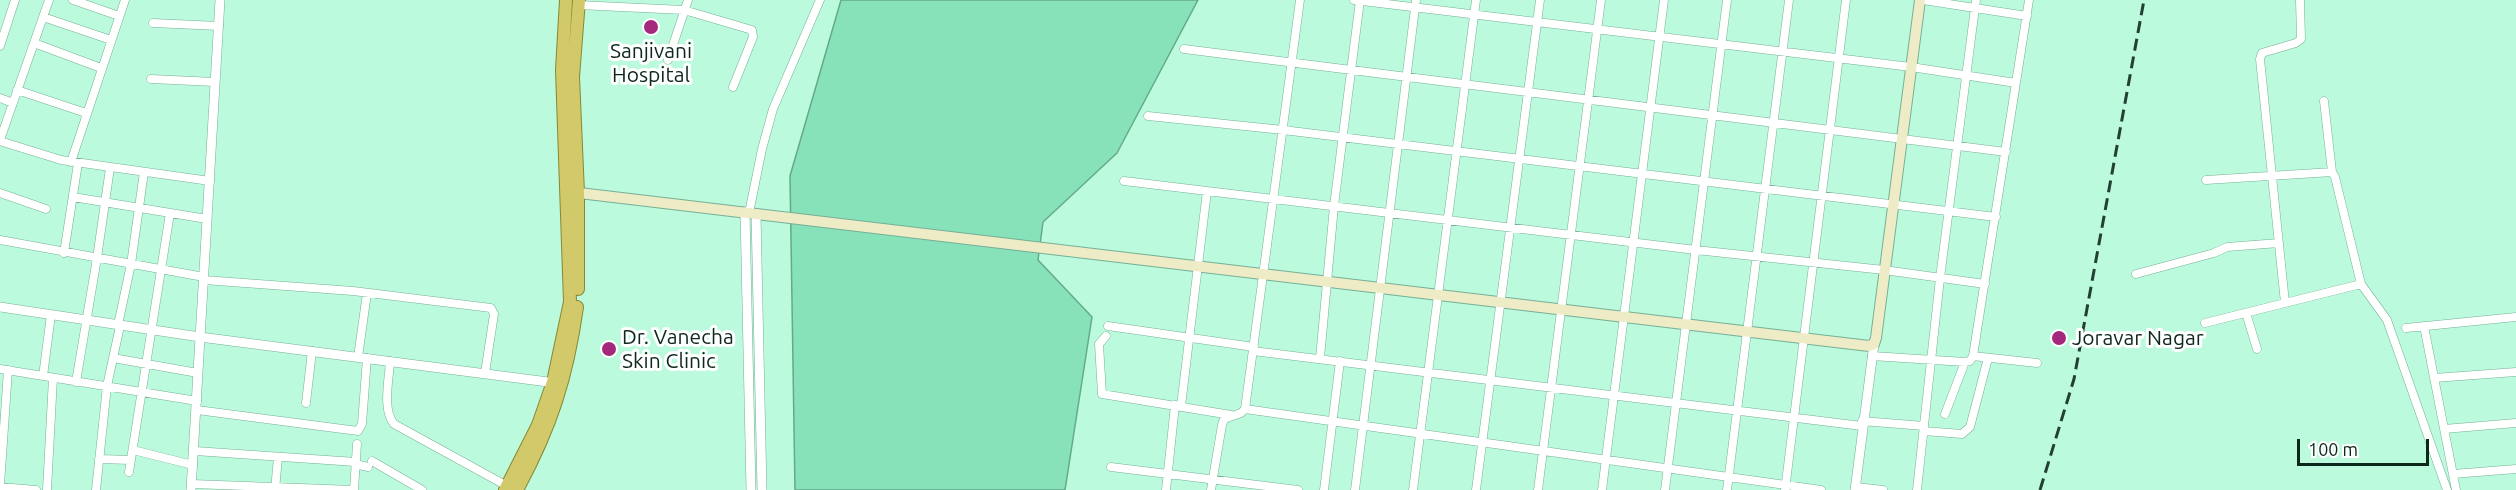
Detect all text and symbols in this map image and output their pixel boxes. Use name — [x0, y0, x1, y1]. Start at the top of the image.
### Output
marker: Sanjivani Hospital — [642, 18, 660, 36]
place label: Sanjivani Hospital — [610, 38, 692, 88]
place label: Dr. Vanecha Skin Clinic — [622, 324, 734, 374]
place label: Joravar Nagar — [2072, 325, 2204, 351]
marker: Joravar Nagar — [2050, 329, 2068, 347]
marker: Dr. Vanecha Skin Clinic — [600, 340, 618, 358]
scale bar — [2300, 427, 2432, 465]
text: 100 m — [2308, 439, 2358, 459]

